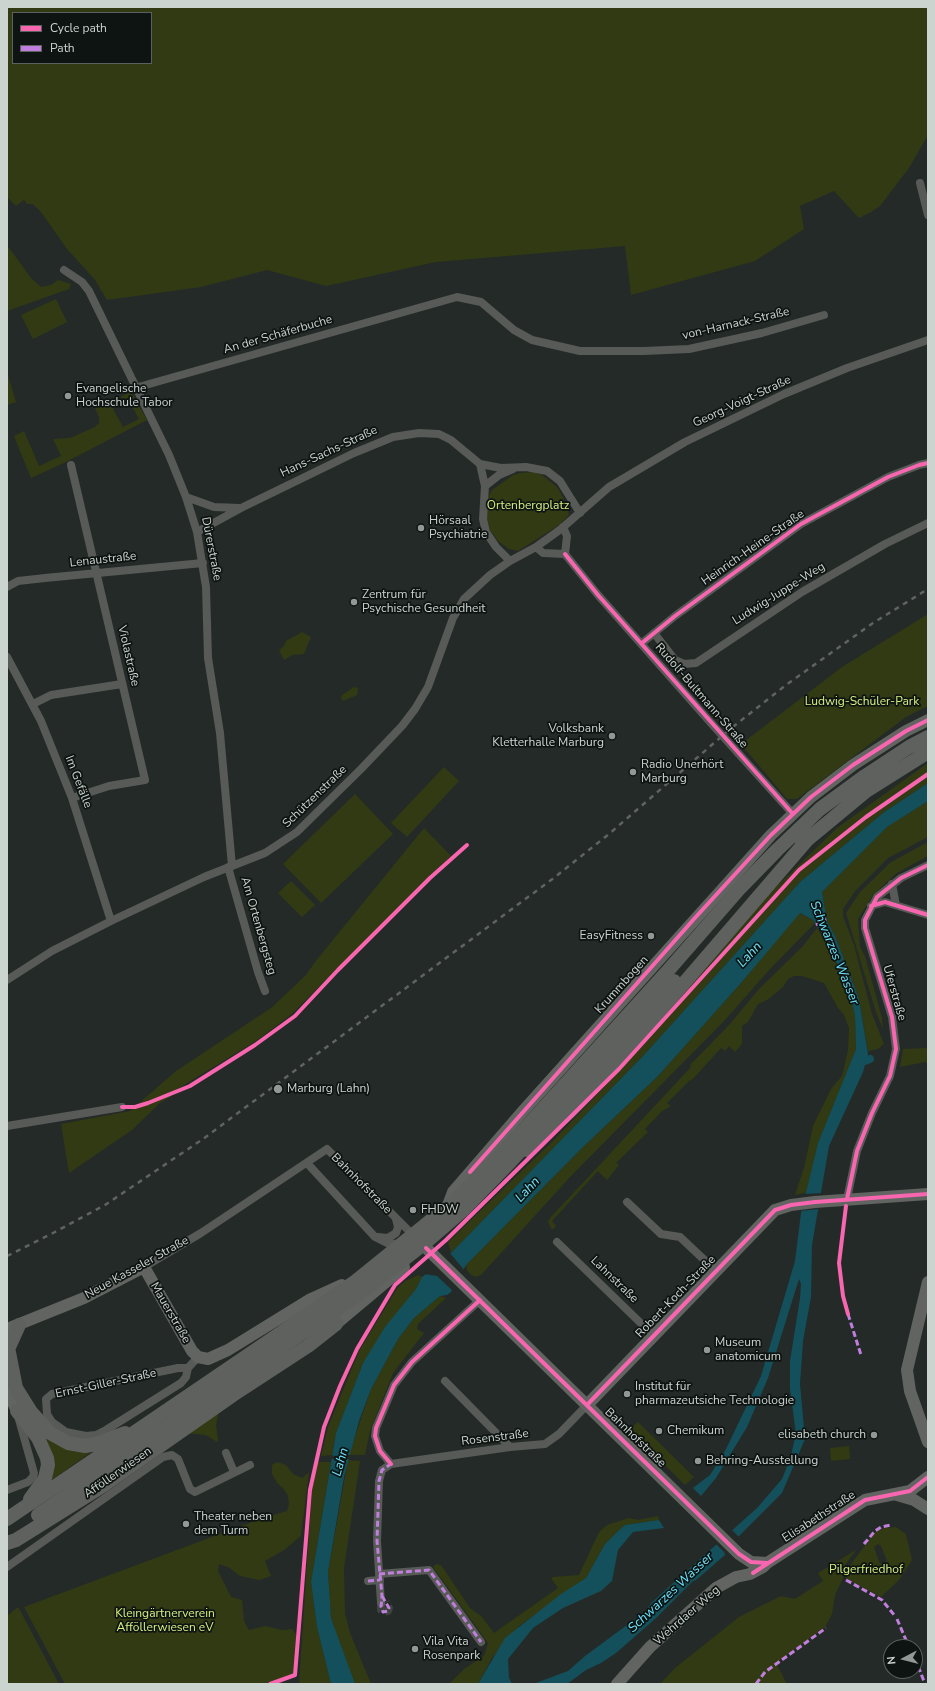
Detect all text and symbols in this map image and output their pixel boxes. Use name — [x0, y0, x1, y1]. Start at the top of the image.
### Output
legend — [12, 12, 152, 64]
text: Cycle path — [50, 20, 107, 36]
text: Path — [50, 40, 75, 56]
street label: von-Harnack-Straße — [681, 305, 791, 343]
street label: An der Schäferbuche — [222, 313, 334, 357]
street label: Georg-Voigt-Straße — [691, 373, 793, 431]
place label: Evangelische Hochschule Tabor — [76, 382, 173, 410]
marker: Evangelische Hochschule Tabor — [63, 391, 73, 401]
street label: Hans-Sachs-Straße — [278, 423, 380, 481]
park label: Ortenbergplatz — [487, 499, 569, 513]
street label: Heinrich-Heine-Straße — [699, 507, 807, 589]
place label: Hörsaal Psychiatrie — [429, 514, 487, 542]
street label: Dürerstraße — [198, 516, 224, 582]
marker: Hörsaal Psychiatrie — [416, 523, 426, 533]
street label: Lenaustraße — [69, 549, 137, 571]
street label: Ludwig-Juppe-Weg — [730, 560, 828, 628]
place label: Zentrum für Psychische Gesundheit — [362, 588, 485, 616]
marker: Zentrum für Psychische Gesundheit — [349, 597, 359, 607]
street label: Violastraße — [114, 624, 142, 688]
street label: Rudolf-Bultmann-Straße — [651, 641, 751, 751]
park label: Ludwig-Schüler-Park — [805, 695, 919, 709]
place label: Volksbank Kletterhalle Marburg — [492, 722, 604, 750]
marker: Volksbank Kletterhalle Marburg — [607, 731, 617, 741]
street label: Im Gefälle — [61, 754, 95, 810]
place label: Radio Unerhört Marburg — [641, 758, 723, 786]
street label: Schützenstraße — [280, 763, 350, 831]
marker: Radio Unerhört Marburg — [628, 767, 638, 777]
street label: Am Ortenbergsteg — [237, 875, 279, 977]
water label: Schwarzes Wasser — [806, 899, 862, 1007]
place label: EasyFitness — [580, 929, 643, 943]
marker: EasyFitness — [646, 931, 656, 941]
water label: Lahn — [735, 939, 765, 971]
street label: Krummbogen — [592, 953, 652, 1017]
street label: Uferstraße — [879, 963, 909, 1023]
place label: Marburg (Lahn) — [287, 1082, 370, 1096]
marker: Marburg (Lahn) — [272, 1083, 284, 1095]
street label: Bahnhofstraße — [328, 1151, 394, 1217]
water label: Lahn — [513, 1174, 543, 1206]
place label: FHDW — [421, 1203, 459, 1217]
marker: FHDW — [408, 1205, 418, 1215]
street label: Neue Kasseler Straße — [83, 1233, 191, 1303]
street label: Robert-Koch-Straße — [633, 1253, 719, 1341]
street label: Lahnstraße — [587, 1254, 641, 1306]
street label: Mauerstraße — [147, 1280, 193, 1346]
place label: Museum anatomicum — [715, 1336, 781, 1364]
marker: Museum anatomicum — [702, 1345, 712, 1355]
street label: Ernst-Giller-Straße — [54, 1366, 158, 1402]
place label: Institut für pharmazeutsiche Technologie — [635, 1380, 794, 1408]
marker: Institut für pharmazeutsiche Technologie — [622, 1389, 632, 1399]
street label: Bahnhofstraße — [601, 1405, 669, 1471]
place label: Chemikum — [667, 1424, 724, 1438]
marker: Chemikum — [654, 1426, 664, 1436]
street label: Rosenstraße — [460, 1427, 530, 1449]
place label: elisabeth church — [778, 1428, 866, 1442]
marker: elisabeth church — [869, 1430, 879, 1440]
street label: Afföllerwiesen — [81, 1444, 155, 1502]
water label: Lahn — [330, 1446, 352, 1478]
place label: Behring-Ausstellung — [706, 1454, 818, 1468]
marker: Behring-Ausstellung — [693, 1456, 703, 1466]
street label: Elisabethstraße — [780, 1488, 858, 1546]
place label: Theater neben dem Turm — [194, 1510, 272, 1538]
marker: Theater neben dem Turm — [181, 1519, 191, 1529]
water label: Schwarzes Wasser — [625, 1550, 717, 1636]
park label: Pilgerfriedhof — [829, 1563, 903, 1577]
street label: Wehrdaer Weg — [651, 1583, 723, 1649]
park label: Kleingärtnerverein Afföllerwiesen eV — [115, 1607, 215, 1635]
place label: Vila Vita Rosenpark — [423, 1635, 480, 1663]
north arrow — [883, 1639, 923, 1679]
marker: Vila Vita Rosenpark — [410, 1644, 420, 1654]
text: N — [884, 1655, 900, 1665]

